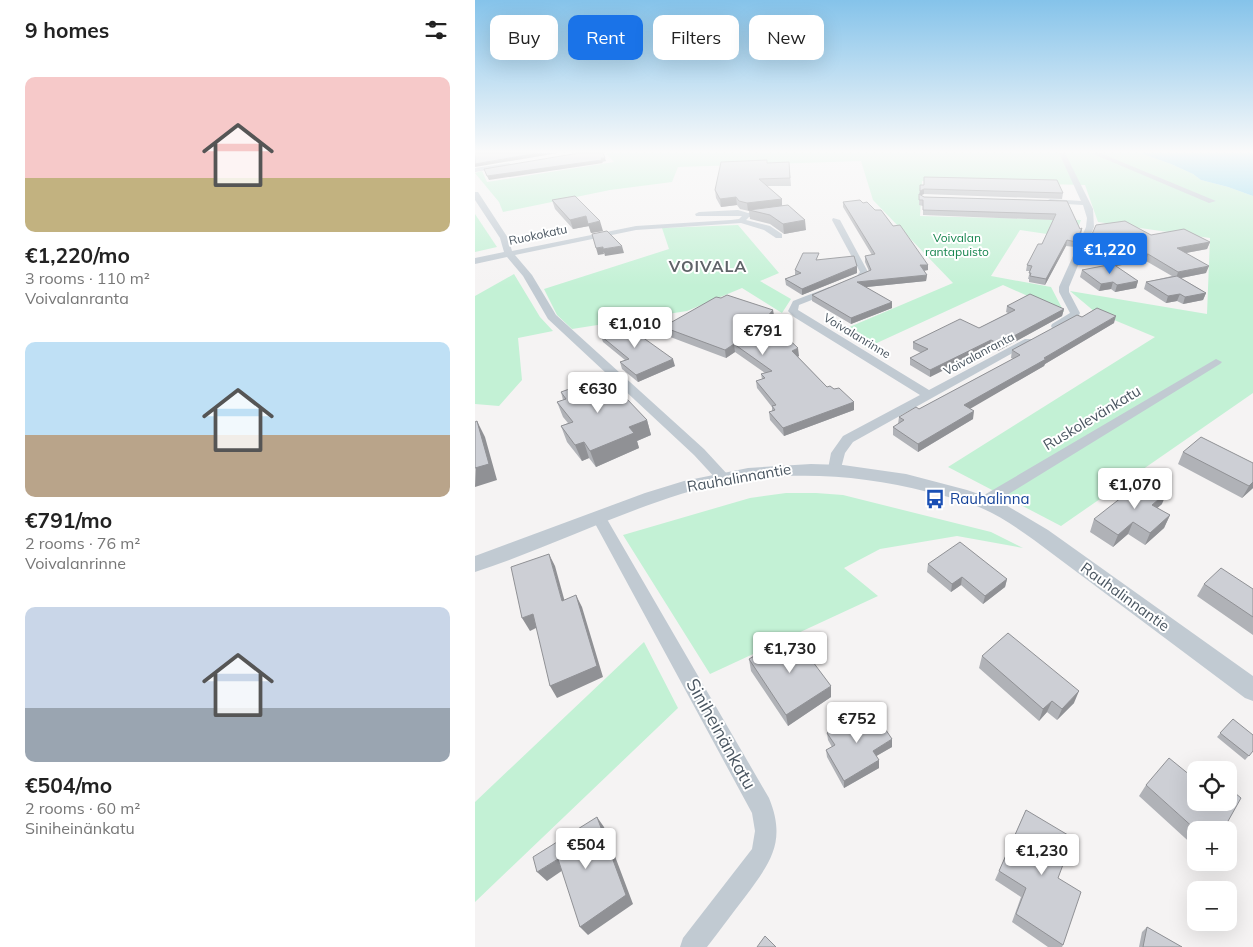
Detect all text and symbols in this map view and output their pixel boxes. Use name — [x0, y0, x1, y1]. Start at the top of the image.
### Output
chip: Buy — [490, 15, 558, 60]
chip: Rent — [568, 15, 643, 60]
chip: Filters — [653, 15, 739, 60]
chip: New — [749, 15, 824, 60]
icon: filters — [422, 16, 450, 44]
text: 9 homes — [25, 17, 109, 43]
icon: home — [193, 110, 283, 200]
street label: Ruokokatu — [507, 221, 569, 248]
park label: Voivalan rantapuisto — [925, 230, 989, 259]
pin: €1,220 — [1069, 232, 1151, 275]
text: €1,220 — [1084, 239, 1136, 259]
text: €1,220/mo — [25, 242, 130, 268]
district label: VOIVALA — [668, 256, 747, 276]
text: 3 rooms · 110 m² — [25, 268, 150, 288]
text: Voivalanranta — [25, 288, 129, 308]
pin: €1,010 — [594, 306, 676, 349]
street label: Voivalanrinne — [821, 310, 894, 362]
text: €1,010 — [609, 313, 661, 333]
pin: €791 — [733, 314, 793, 356]
text: €791 — [744, 320, 782, 340]
street label: Voivalanranta — [941, 329, 1017, 378]
pin: €630 — [568, 372, 628, 414]
icon: home — [193, 375, 283, 465]
text: €630 — [579, 378, 617, 398]
street label: Ruskolevänkatu — [1039, 381, 1144, 454]
street label: Rauhalinnantie — [685, 459, 792, 496]
pin: €1,070 — [1094, 468, 1176, 510]
text: €1,070 — [1109, 474, 1161, 494]
bus stop icon: Rauhalinna — [924, 488, 946, 510]
place label: Rauhalinna — [950, 489, 1030, 508]
text: €791/mo — [25, 507, 112, 533]
text: 2 rooms · 76 m² — [25, 533, 140, 553]
text: Voivalanrinne — [25, 553, 126, 573]
street label: Rauhalinnantie — [1077, 558, 1173, 635]
pin: €1,730 — [749, 632, 831, 674]
text: €1,730 — [764, 638, 816, 658]
icon: home — [193, 640, 283, 730]
street label: Siniheinänkatu — [681, 674, 761, 793]
pin: €752 — [827, 702, 887, 744]
text: €752 — [838, 708, 876, 728]
map controls — [1187, 761, 1237, 931]
button: locate — [1187, 761, 1237, 811]
text: €504/mo — [25, 772, 112, 798]
text: 2 rooms · 60 m² — [25, 798, 140, 818]
text: Siniheinänkatu — [25, 818, 135, 838]
button: + — [1187, 821, 1237, 871]
pin: €504 — [556, 828, 616, 870]
text: €504 — [567, 834, 605, 854]
pin: €1,230 — [1001, 834, 1083, 876]
text: €1,230 — [1016, 840, 1068, 860]
button: − — [1187, 881, 1237, 931]

